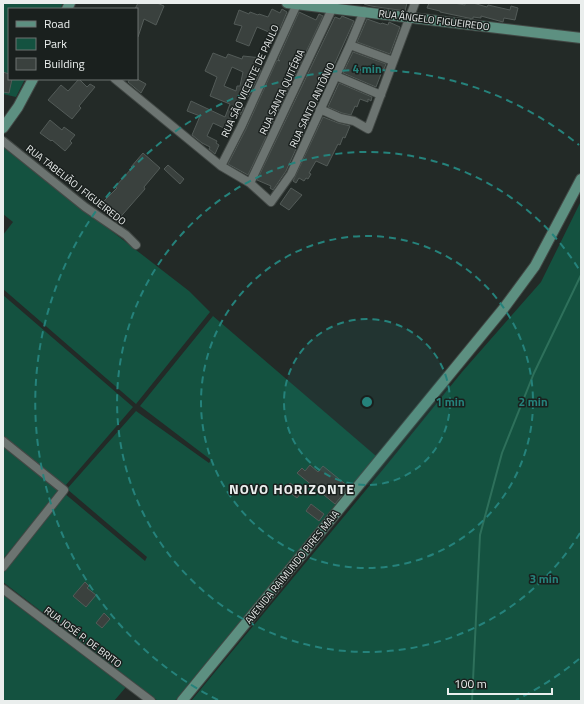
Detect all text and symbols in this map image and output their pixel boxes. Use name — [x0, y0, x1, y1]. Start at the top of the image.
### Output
street label: RUA ÂNGELO FIGUEIREDO — [378, 6, 491, 34]
legend — [8, 8, 138, 80]
text: Road — [44, 14, 70, 33]
street label: RUA SÃO VICENTE DE PAULO — [217, 22, 283, 140]
text: Park — [44, 34, 67, 53]
street label: RUA SANTA QUITÉRIA — [256, 47, 308, 137]
text: Building — [44, 54, 85, 73]
street label: RUA SANTO ANTÔNIO — [286, 59, 339, 150]
text: 4 min — [352, 59, 382, 78]
street label: RUA TABELIÃO J FIGUEIREDO — [23, 141, 129, 229]
text: 1 min — [435, 392, 465, 411]
text: 2 min — [518, 392, 548, 411]
centre of rings — [360, 395, 374, 409]
district label: NOVO HORIZONTE — [229, 478, 355, 499]
street label: AVENIDA RAIMUNDO PIRES MAIA — [241, 507, 343, 627]
text: 3 min — [529, 569, 559, 588]
street label: RUA JOSÉ P. DE BRITO — [41, 603, 125, 671]
scale bar — [448, 670, 552, 696]
text: 100 m — [454, 674, 487, 693]

